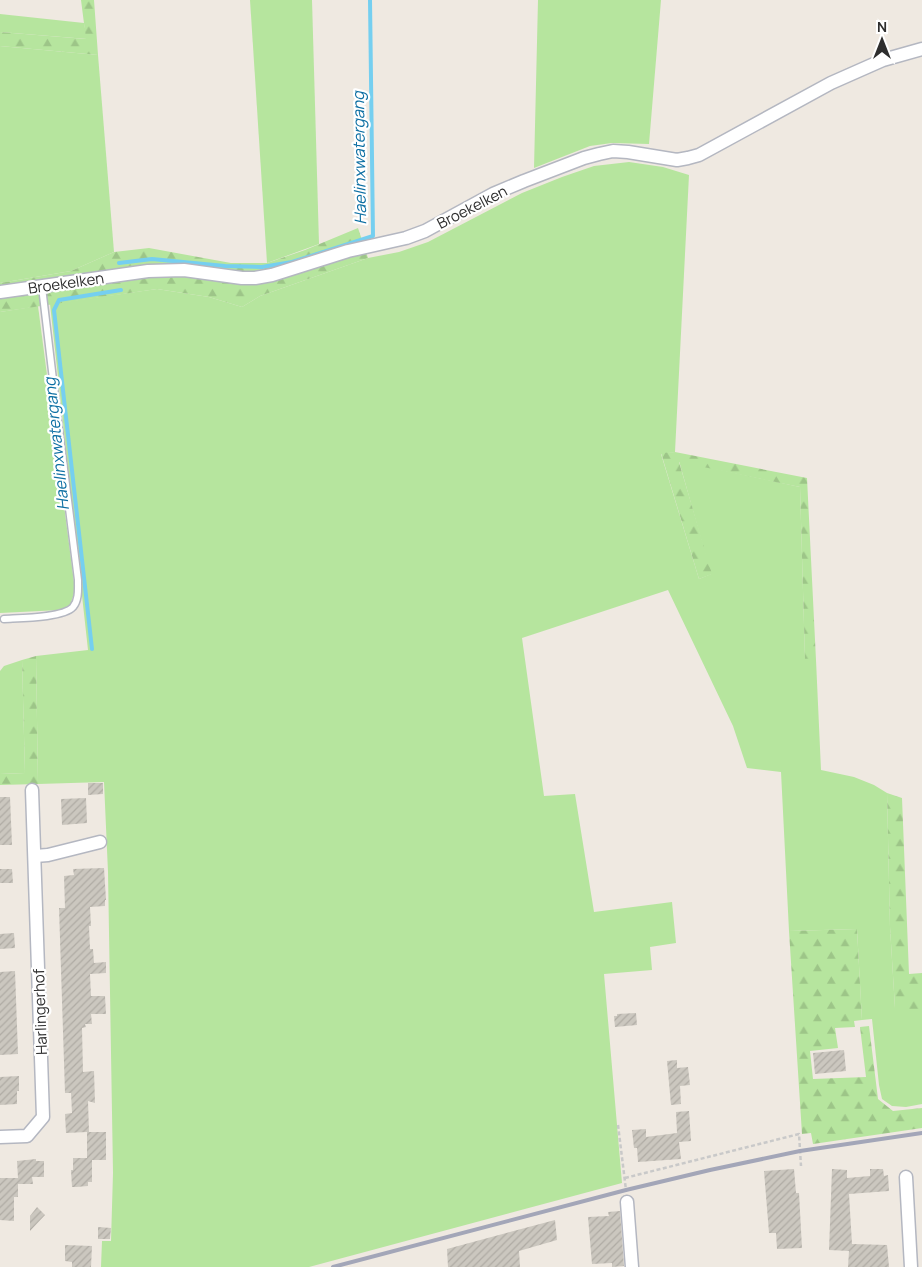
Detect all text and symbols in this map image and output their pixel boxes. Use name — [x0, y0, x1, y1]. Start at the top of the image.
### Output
north arrow — [857, 15, 907, 65]
text: N — [877, 17, 887, 36]
water label: Haelinxwatergang — [347, 90, 371, 225]
street label: Broekelken — [433, 180, 511, 234]
street label: Broekelken — [27, 267, 105, 299]
water label: Haelinxwatergang — [38, 375, 74, 511]
street label: Harlingerhof — [28, 968, 52, 1055]

